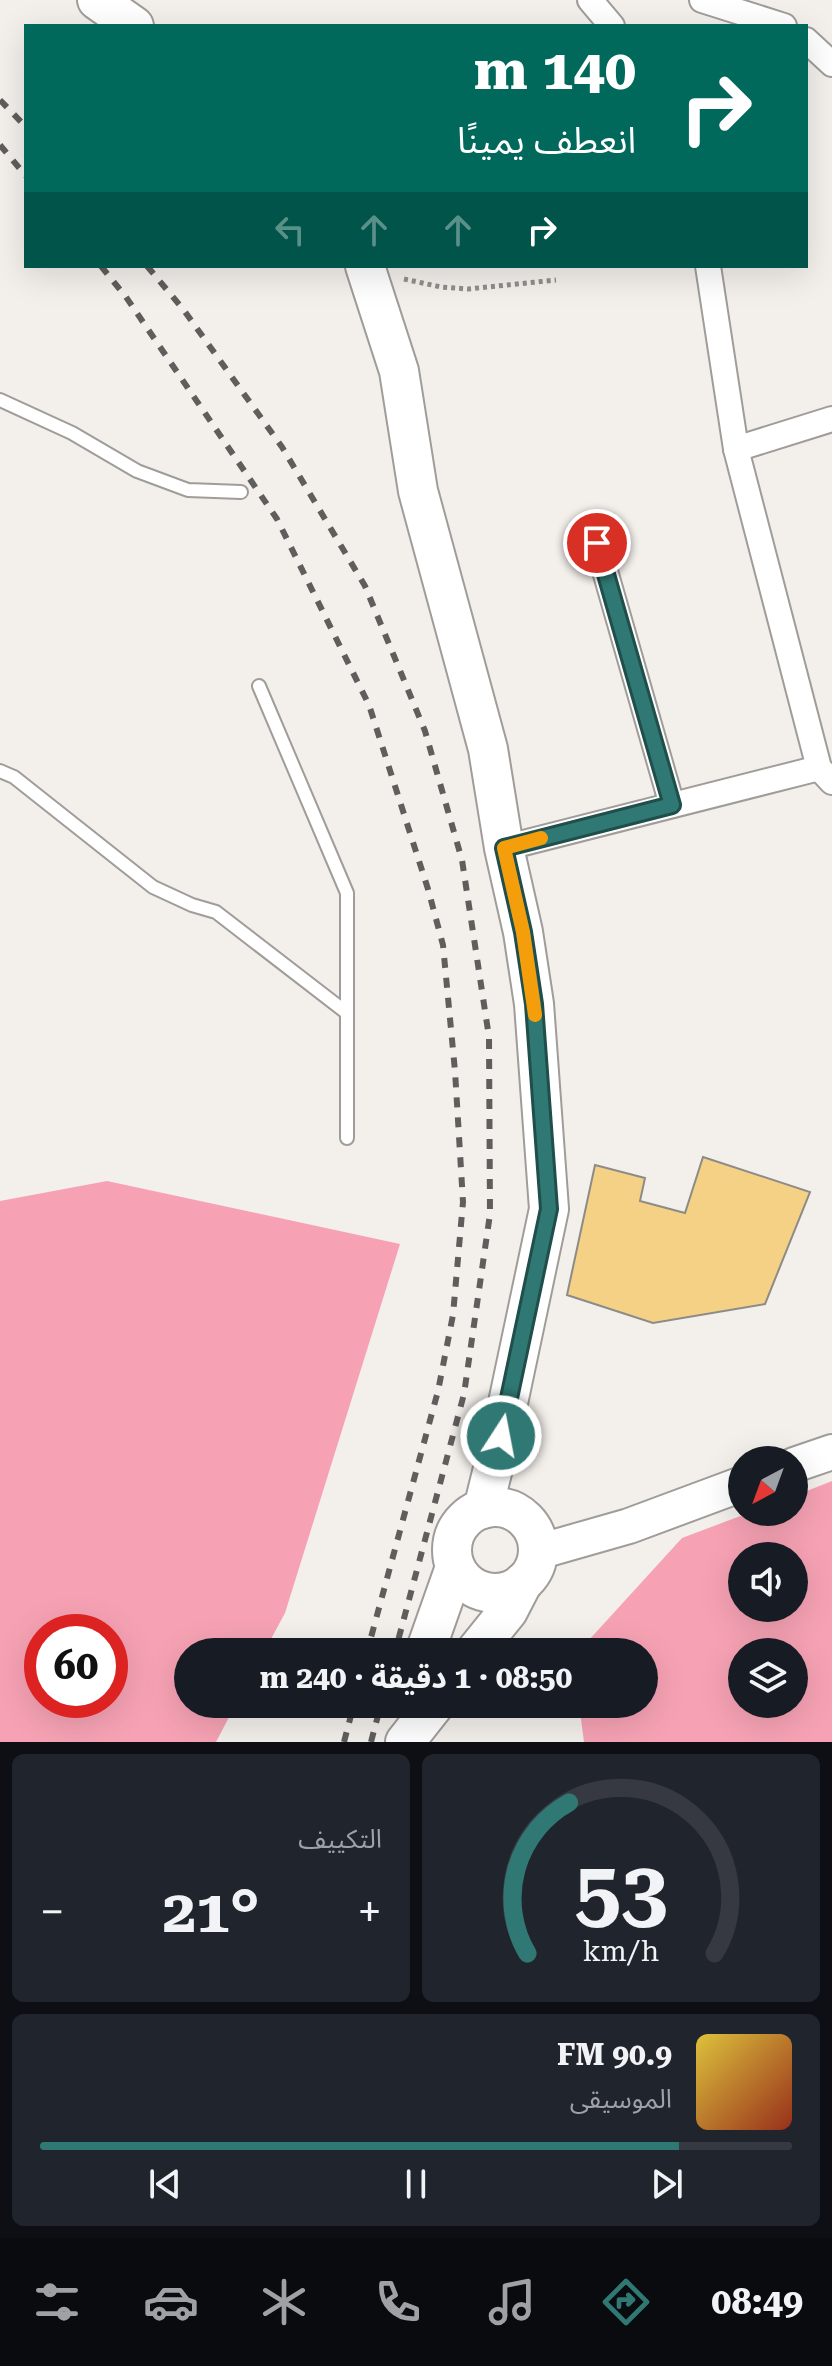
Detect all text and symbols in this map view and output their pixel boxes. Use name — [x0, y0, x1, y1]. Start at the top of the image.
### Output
text: 140 m — [474, 37, 636, 103]
icon: right — [664, 56, 768, 160]
text: انعطف يمينًا — [457, 120, 636, 162]
icon: left — [268, 208, 312, 252]
icon: ahead — [352, 208, 396, 252]
icon: ahead — [436, 208, 480, 252]
icon: right — [520, 208, 564, 252]
pin — [563, 509, 631, 577]
icon: arrive — [575, 521, 619, 565]
position arrow — [459, 1394, 543, 1478]
north arrow — [728, 1446, 808, 1526]
map controls — [728, 1446, 808, 1718]
button: sound — [728, 1542, 808, 1622]
speed limit sign: 60 — [24, 1614, 128, 1718]
button: layers — [728, 1638, 808, 1718]
text: 08:50 · 1 دقيقة · 240 m — [260, 1660, 572, 1695]
text: التكييف — [298, 1824, 382, 1854]
text: 53 — [574, 1843, 668, 1940]
text: 21° — [162, 1876, 260, 1947]
text: − — [40, 1886, 65, 1938]
text: + — [357, 1886, 382, 1938]
text: km/h — [583, 1934, 659, 1968]
text: 90.9 FM — [557, 2037, 672, 2072]
text: الموسيقى — [570, 2084, 672, 2114]
icon: previous — [143, 2162, 187, 2206]
icon: pause — [394, 2162, 438, 2206]
icon: next — [645, 2162, 689, 2206]
icon: filters — [29, 2274, 85, 2330]
icon: car — [143, 2274, 199, 2330]
icon: climate — [256, 2274, 312, 2330]
icon: phone — [370, 2274, 426, 2330]
icon: music — [484, 2274, 540, 2330]
icon: directions — [598, 2274, 654, 2330]
text: 08:49 — [711, 2281, 803, 2323]

